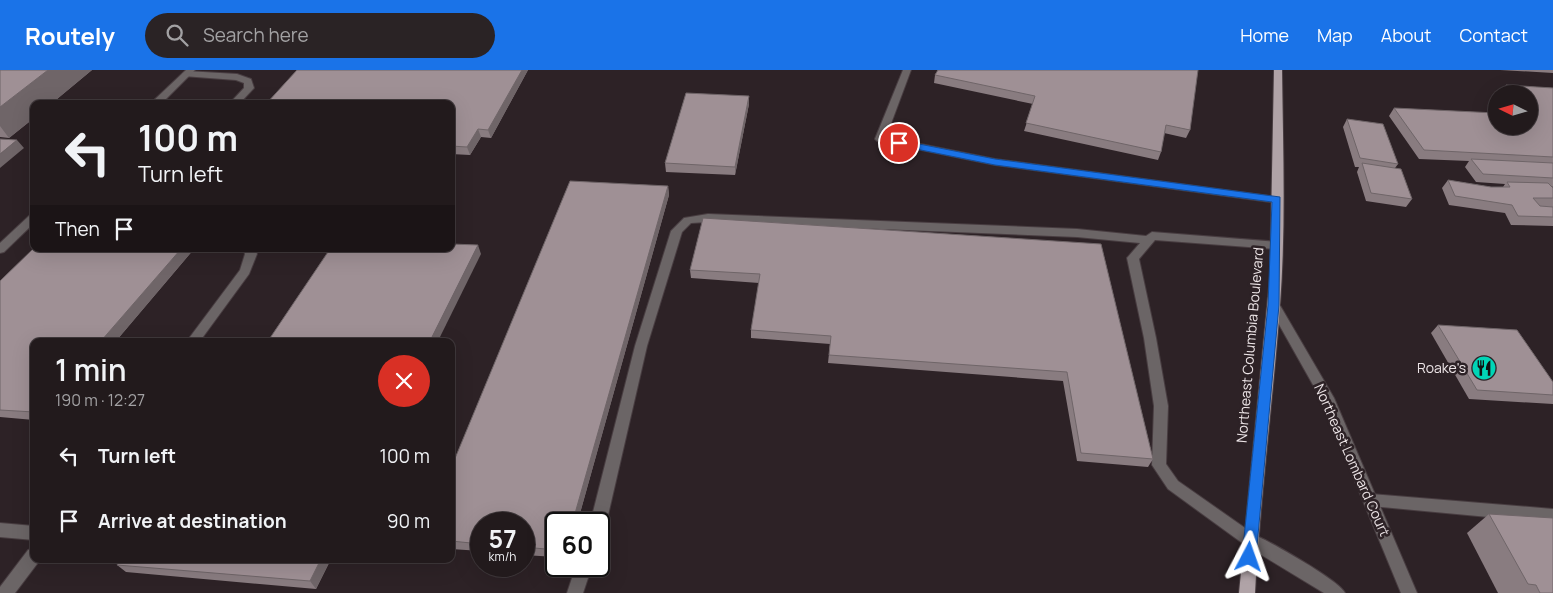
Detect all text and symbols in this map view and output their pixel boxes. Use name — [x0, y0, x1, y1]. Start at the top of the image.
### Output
search box — [145, 13, 495, 58]
text: Routely — [25, 19, 115, 52]
icon: search — [163, 21, 191, 49]
text: Search here — [203, 22, 309, 48]
text: Home — [1240, 23, 1289, 47]
text: Map — [1317, 23, 1353, 47]
text: About — [1381, 23, 1431, 47]
text: Contact — [1459, 23, 1528, 47]
north arrow — [1488, 85, 1538, 135]
map controls — [1488, 85, 1538, 135]
text: 100 m — [138, 114, 238, 162]
icon: left — [55, 120, 120, 185]
pin — [878, 122, 920, 164]
icon: arrive — [885, 129, 913, 157]
text: Turn left — [138, 159, 223, 189]
icon: arrive — [110, 215, 138, 243]
text: Then — [55, 216, 100, 242]
street label: Northeast Columbia Boulevard — [1231, 246, 1268, 444]
text: 1 min — [55, 349, 127, 390]
button: close — [378, 355, 430, 407]
restaurant icon: Roake's — [1471, 355, 1497, 381]
place label: Roake's — [1417, 358, 1466, 377]
street label: Northeast Lombard Court — [1310, 381, 1395, 539]
text: 190 m · 12:27 — [55, 389, 145, 411]
icon: left — [55, 442, 83, 470]
text: Turn left — [98, 443, 176, 469]
text: 100 m — [379, 443, 430, 469]
icon: arrive — [55, 507, 83, 535]
text: Arrive at destination — [98, 508, 287, 534]
text: 90 m — [387, 508, 430, 534]
speed limit sign: 60 — [545, 512, 610, 577]
text: 57 — [489, 521, 517, 556]
position arrow — [1222, 530, 1274, 582]
text: km/h — [489, 548, 516, 565]

